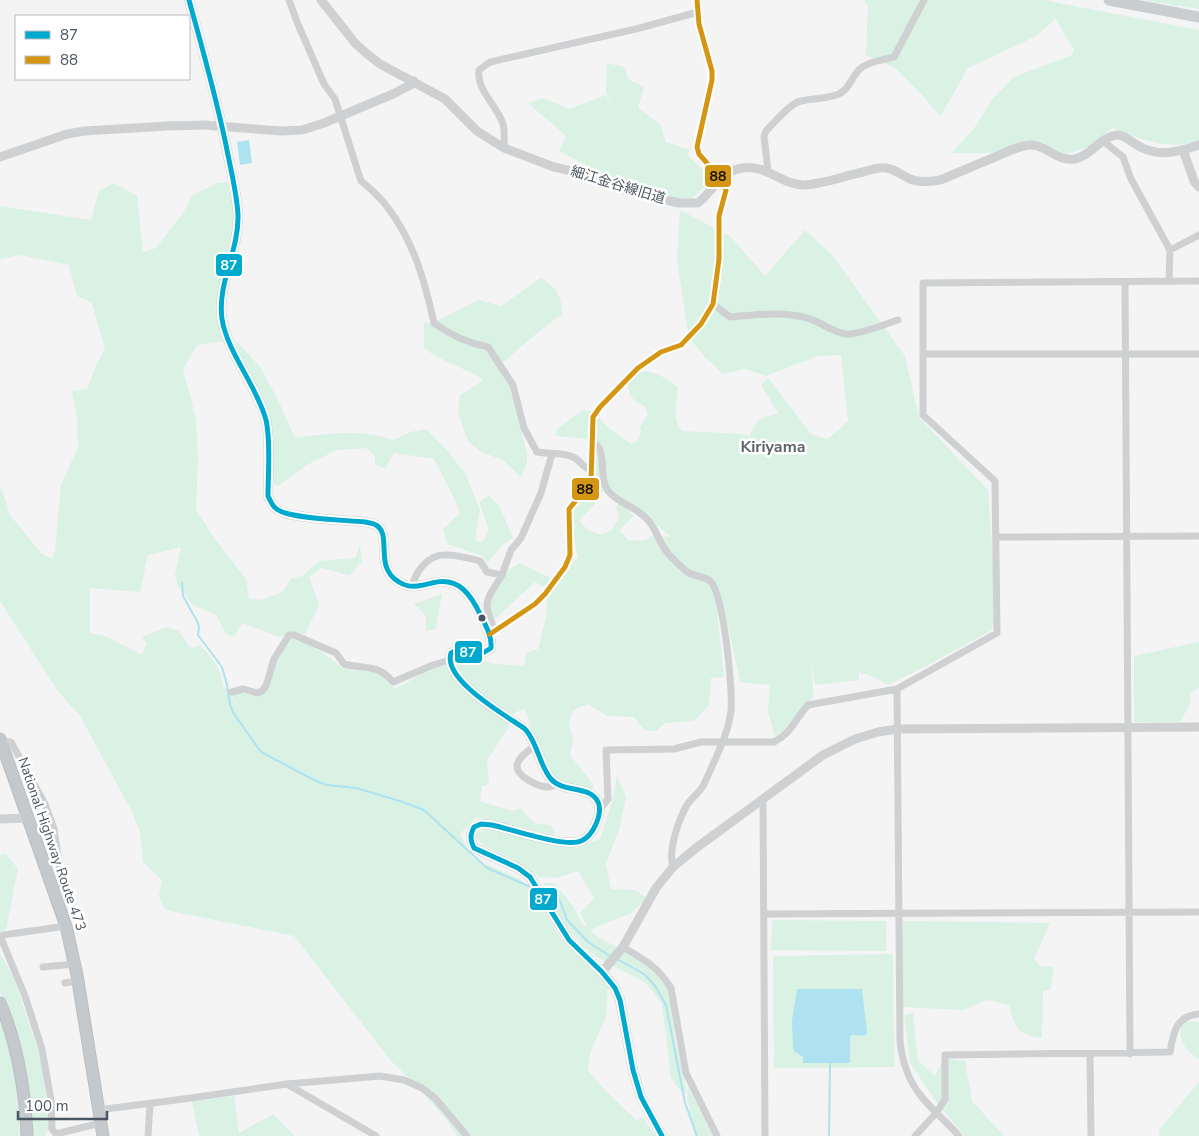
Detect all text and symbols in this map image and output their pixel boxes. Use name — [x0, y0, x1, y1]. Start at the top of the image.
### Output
legend — [15, 15, 190, 80]
text: 87 — [60, 25, 78, 45]
text: 88 — [60, 50, 78, 70]
street label: 細江金谷線旧道 — [568, 162, 668, 208]
line badge: 88 — [704, 164, 732, 188]
text: 88 — [710, 167, 726, 186]
line badge: 87 — [215, 253, 243, 277]
text: 87 — [221, 256, 237, 275]
district label: Kiriyama — [741, 436, 805, 458]
line badge: 88 — [571, 477, 600, 501]
text: 88 — [577, 480, 593, 499]
unlabelled marker — [477, 613, 487, 623]
line badge: 87 — [454, 640, 483, 664]
text: 87 — [460, 643, 476, 662]
street label: National Highway Route 473 — [13, 755, 91, 933]
line badge: 87 — [529, 887, 558, 911]
text: 87 — [535, 890, 551, 909]
scale bar — [18, 1088, 106, 1120]
text: 100 m — [25, 1096, 69, 1116]

